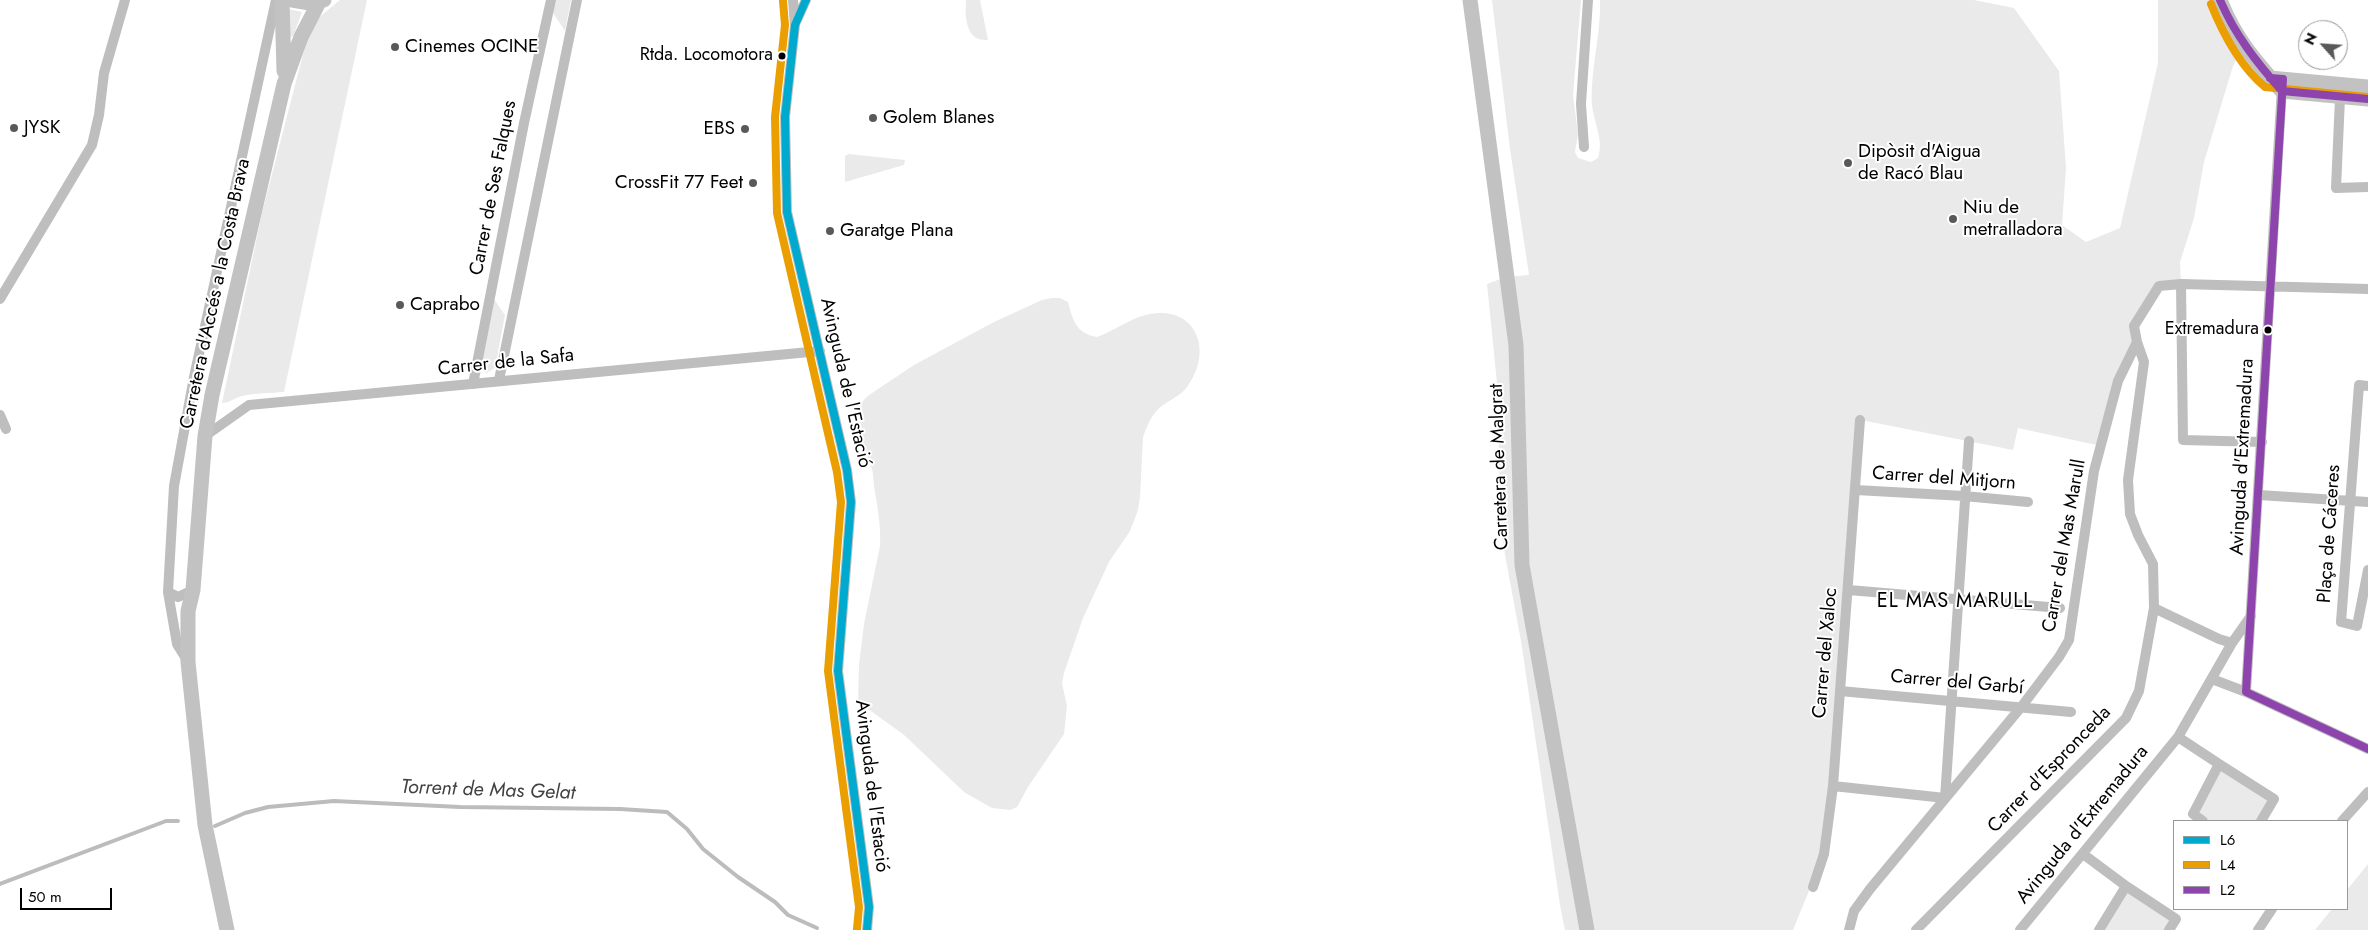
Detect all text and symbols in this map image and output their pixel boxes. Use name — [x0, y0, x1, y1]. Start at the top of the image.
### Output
north arrow — [2298, 20, 2348, 70]
text: N — [2299, 29, 2322, 48]
place label: Cinemes OCINE — [405, 36, 539, 58]
marker: Cinemes OCINE — [389, 41, 401, 53]
place label: Rtda. Locomotora — [640, 45, 773, 67]
marker: Rtda. Locomotora — [777, 51, 787, 61]
street label: Carrer de Ses Falques — [466, 99, 522, 277]
place label: Golem Blanes — [883, 107, 994, 129]
marker: Golem Blanes — [867, 112, 879, 124]
place label: JYSK — [24, 117, 60, 139]
place label: EBS — [704, 118, 735, 140]
marker: JYSK — [8, 122, 20, 134]
marker: EBS — [739, 123, 751, 135]
place label: Dipòsit d'Aigua de Racó Blau — [1858, 141, 1981, 185]
street label: Carretera d'Accés a la Costa Brava — [176, 157, 256, 431]
marker: Dipòsit d'Aigua de Racó Blau — [1842, 157, 1854, 169]
place label: CrossFit 77 Feet — [615, 172, 743, 194]
marker: CrossFit 77 Feet — [747, 177, 759, 189]
place label: Niu de metralladora — [1963, 197, 2063, 241]
marker: Niu de metralladora — [1947, 213, 1959, 225]
place label: Garatge Plana — [840, 220, 953, 242]
marker: Garatge Plana — [824, 225, 836, 237]
place label: Caprabo — [410, 294, 480, 316]
street label: Avinguda de l'Estació — [814, 296, 876, 470]
marker: Caprabo — [394, 299, 406, 311]
place label: Extremadura — [2165, 319, 2259, 341]
marker: Extremadura — [2263, 325, 2273, 335]
street label: Carrer de la Safa — [437, 345, 575, 381]
street label: Avinguda d'Extremadura — [2226, 358, 2260, 556]
street label: Carretera de Malgrat — [1486, 383, 1514, 551]
street label: Carrer del Mas Marull — [2039, 458, 2091, 634]
street label: Carrer del Mitjorn — [1871, 463, 2017, 495]
street label: Plaça de Cáceres — [2314, 464, 2346, 604]
street label: Carrer del Xaloc — [1809, 587, 1843, 719]
district label: EL MAS MARULL — [1875, 590, 2035, 614]
street label: Carrer del Garbí — [1889, 666, 2025, 700]
street label: Avinguda de l'Estació — [849, 698, 893, 874]
street label: Carrer d'Espronceda — [1984, 702, 2116, 838]
street label: Avinguda d'Extremadura — [2012, 741, 2154, 909]
water label: Torrent de Mas Gelat — [400, 776, 576, 806]
legend — [2173, 820, 2348, 910]
text: L6 — [2220, 829, 2235, 851]
text: L4 — [2220, 854, 2236, 876]
scale bar — [22, 878, 115, 910]
text: L2 — [2220, 879, 2235, 901]
text: 50 m — [28, 886, 62, 908]

